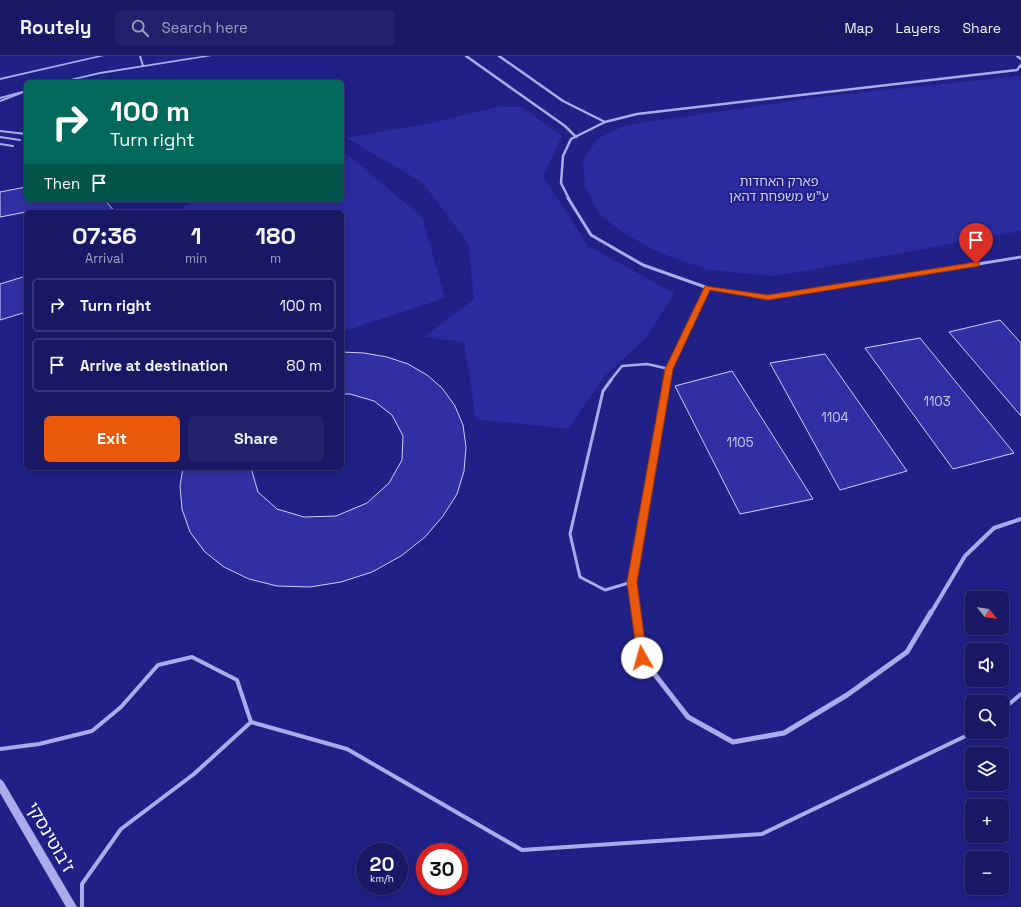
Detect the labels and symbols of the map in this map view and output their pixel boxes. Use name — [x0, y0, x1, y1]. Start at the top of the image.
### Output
park label: פארק האחדות ע"ש משפחת דהאן — [729, 173, 829, 205]
pin — [959, 223, 993, 264]
house number: 1103 — [923, 393, 951, 410]
house number: 1104 — [821, 409, 849, 426]
house number: 1105 — [727, 434, 754, 451]
north arrow — [965, 591, 1009, 635]
position arrow — [621, 637, 663, 679]
street label: ז'בוטינסקי — [22, 798, 80, 876]
speed limit sign: 30 — [416, 843, 468, 895]

